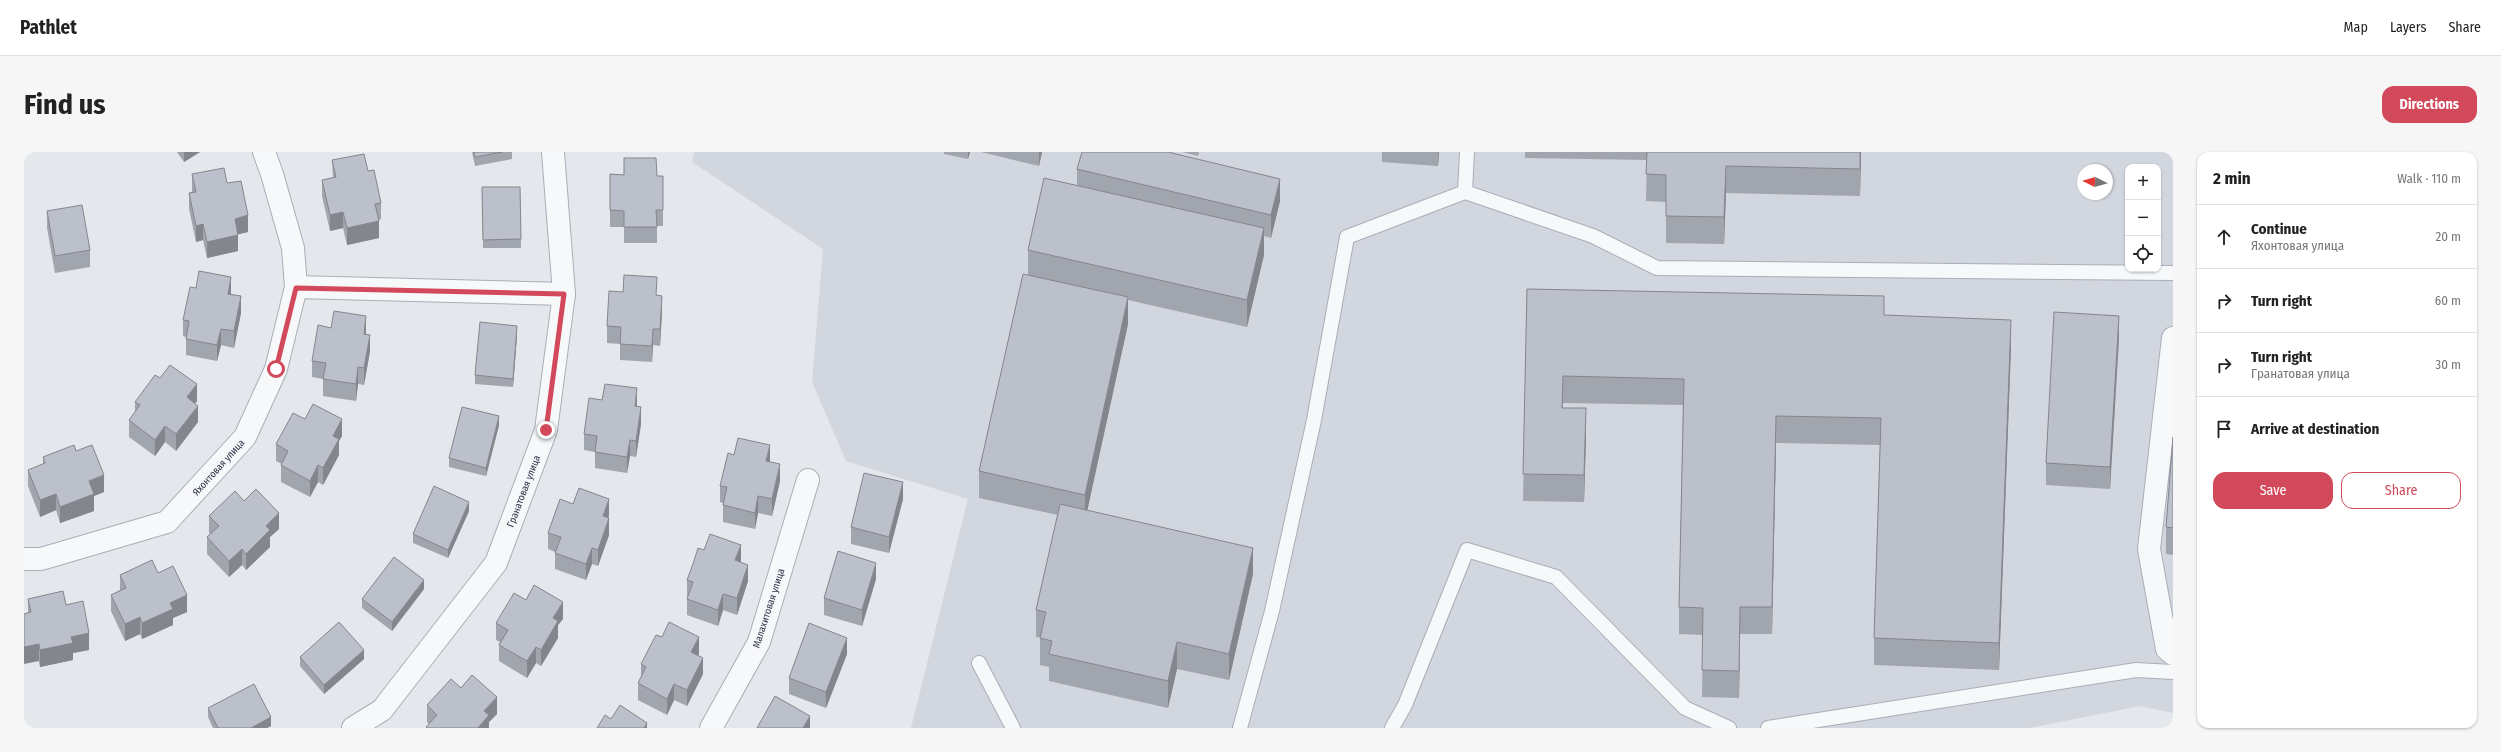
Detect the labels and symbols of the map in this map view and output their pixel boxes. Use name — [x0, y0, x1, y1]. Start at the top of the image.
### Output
north arrow — [2077, 164, 2113, 200]
route start — [267, 360, 285, 378]
route end — [537, 421, 555, 439]
street label: Яхонтовая улица — [190, 437, 247, 498]
street label: Гранатовая улица — [505, 454, 543, 529]
street label: Малахитовая улица — [750, 567, 788, 650]

